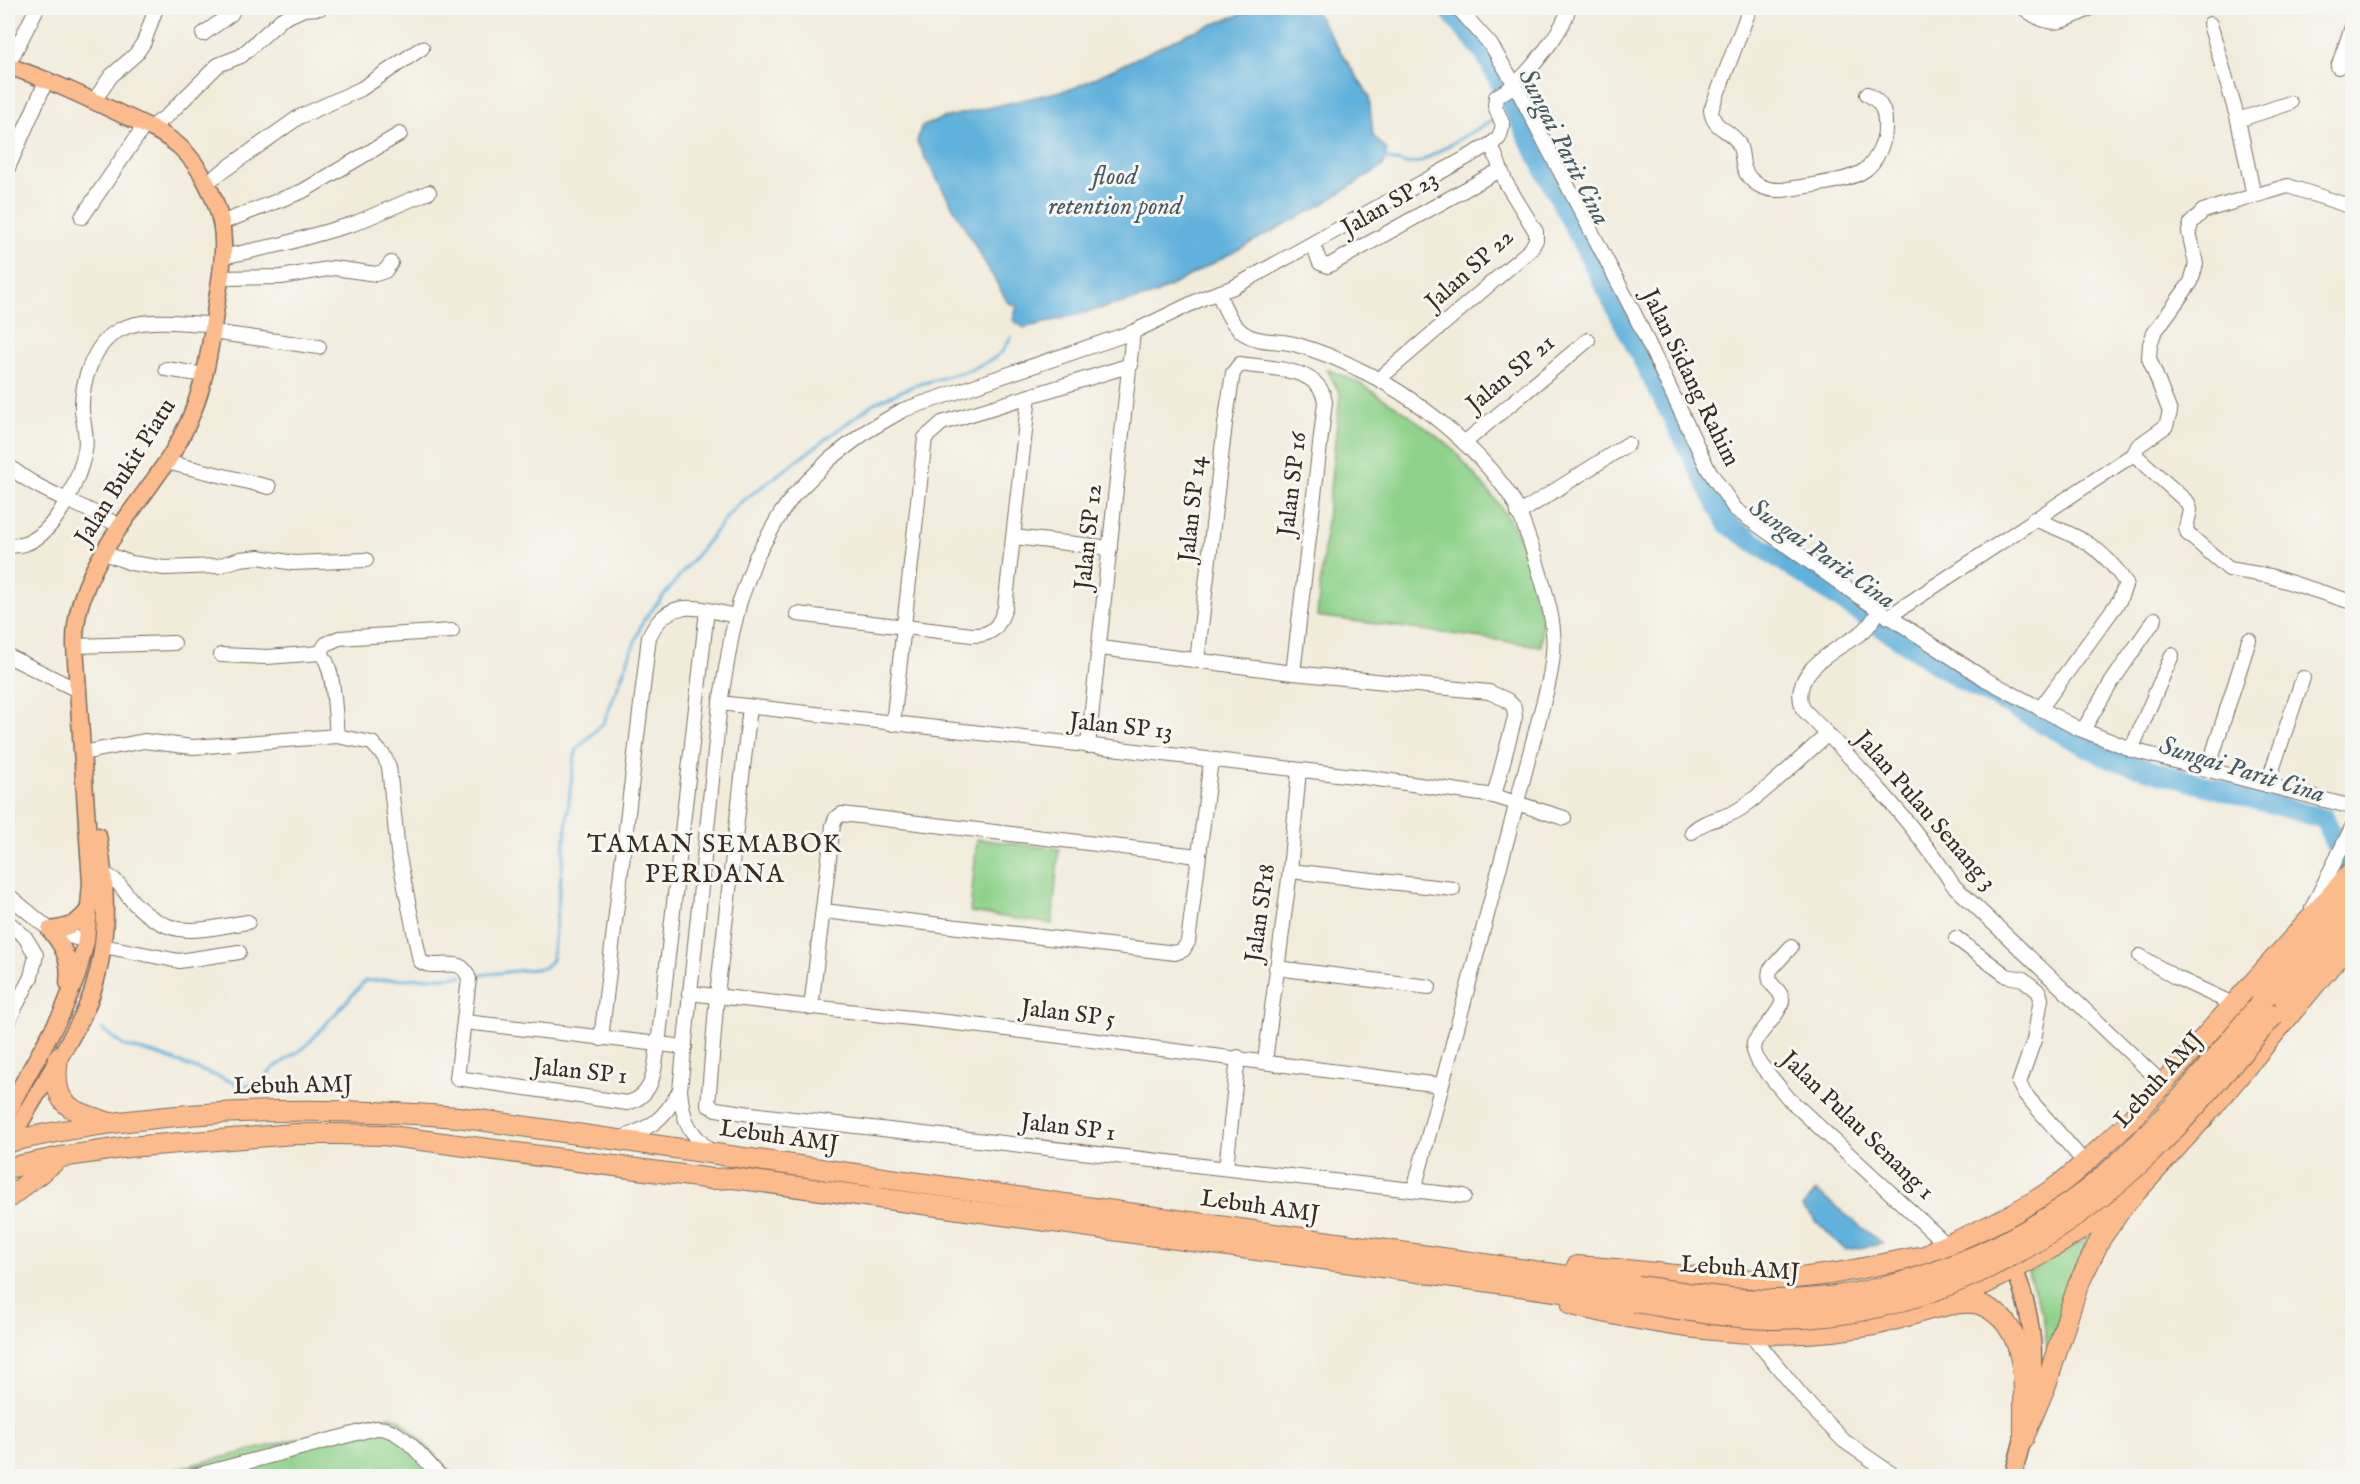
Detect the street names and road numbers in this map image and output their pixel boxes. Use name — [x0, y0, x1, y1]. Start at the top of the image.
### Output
street label: Jalan SP 23 — [1334, 164, 1444, 245]
street label: Jalan SP 22 — [1417, 222, 1521, 320]
street label: Jalan Sidang Rahim — [1632, 282, 1746, 472]
street label: Jalan SP 21 — [1458, 328, 1562, 422]
street label: Jalan Bukit Piatu — [67, 393, 183, 554]
street label: Jalan SP 16 — [1271, 429, 1315, 541]
street label: Jalan SP 14 — [1172, 454, 1214, 567]
street label: Jalan SP 12 — [1068, 483, 1110, 594]
street label: Jalan SP 13 — [1065, 706, 1174, 748]
street label: Jalan Pulau Senang 3 — [1845, 722, 2003, 897]
street label: Jalan SP18 — [1238, 862, 1283, 967]
street label: Jalan SP 5 — [1016, 992, 1117, 1035]
street label: Lebuh AMJ — [2107, 1025, 2211, 1135]
street label: Jalan Pulau Senang 1 — [1771, 1043, 1940, 1207]
street label: Jalan SP 1 — [528, 1051, 629, 1092]
street label: Lebuh AMJ — [233, 1069, 353, 1103]
street label: Jalan SP 1 — [1016, 1106, 1117, 1149]
street label: Lebuh AMJ — [717, 1113, 841, 1161]
street label: Lebuh AMJ — [1198, 1183, 1322, 1231]
street label: Lebuh AMJ — [1679, 1249, 1801, 1289]

